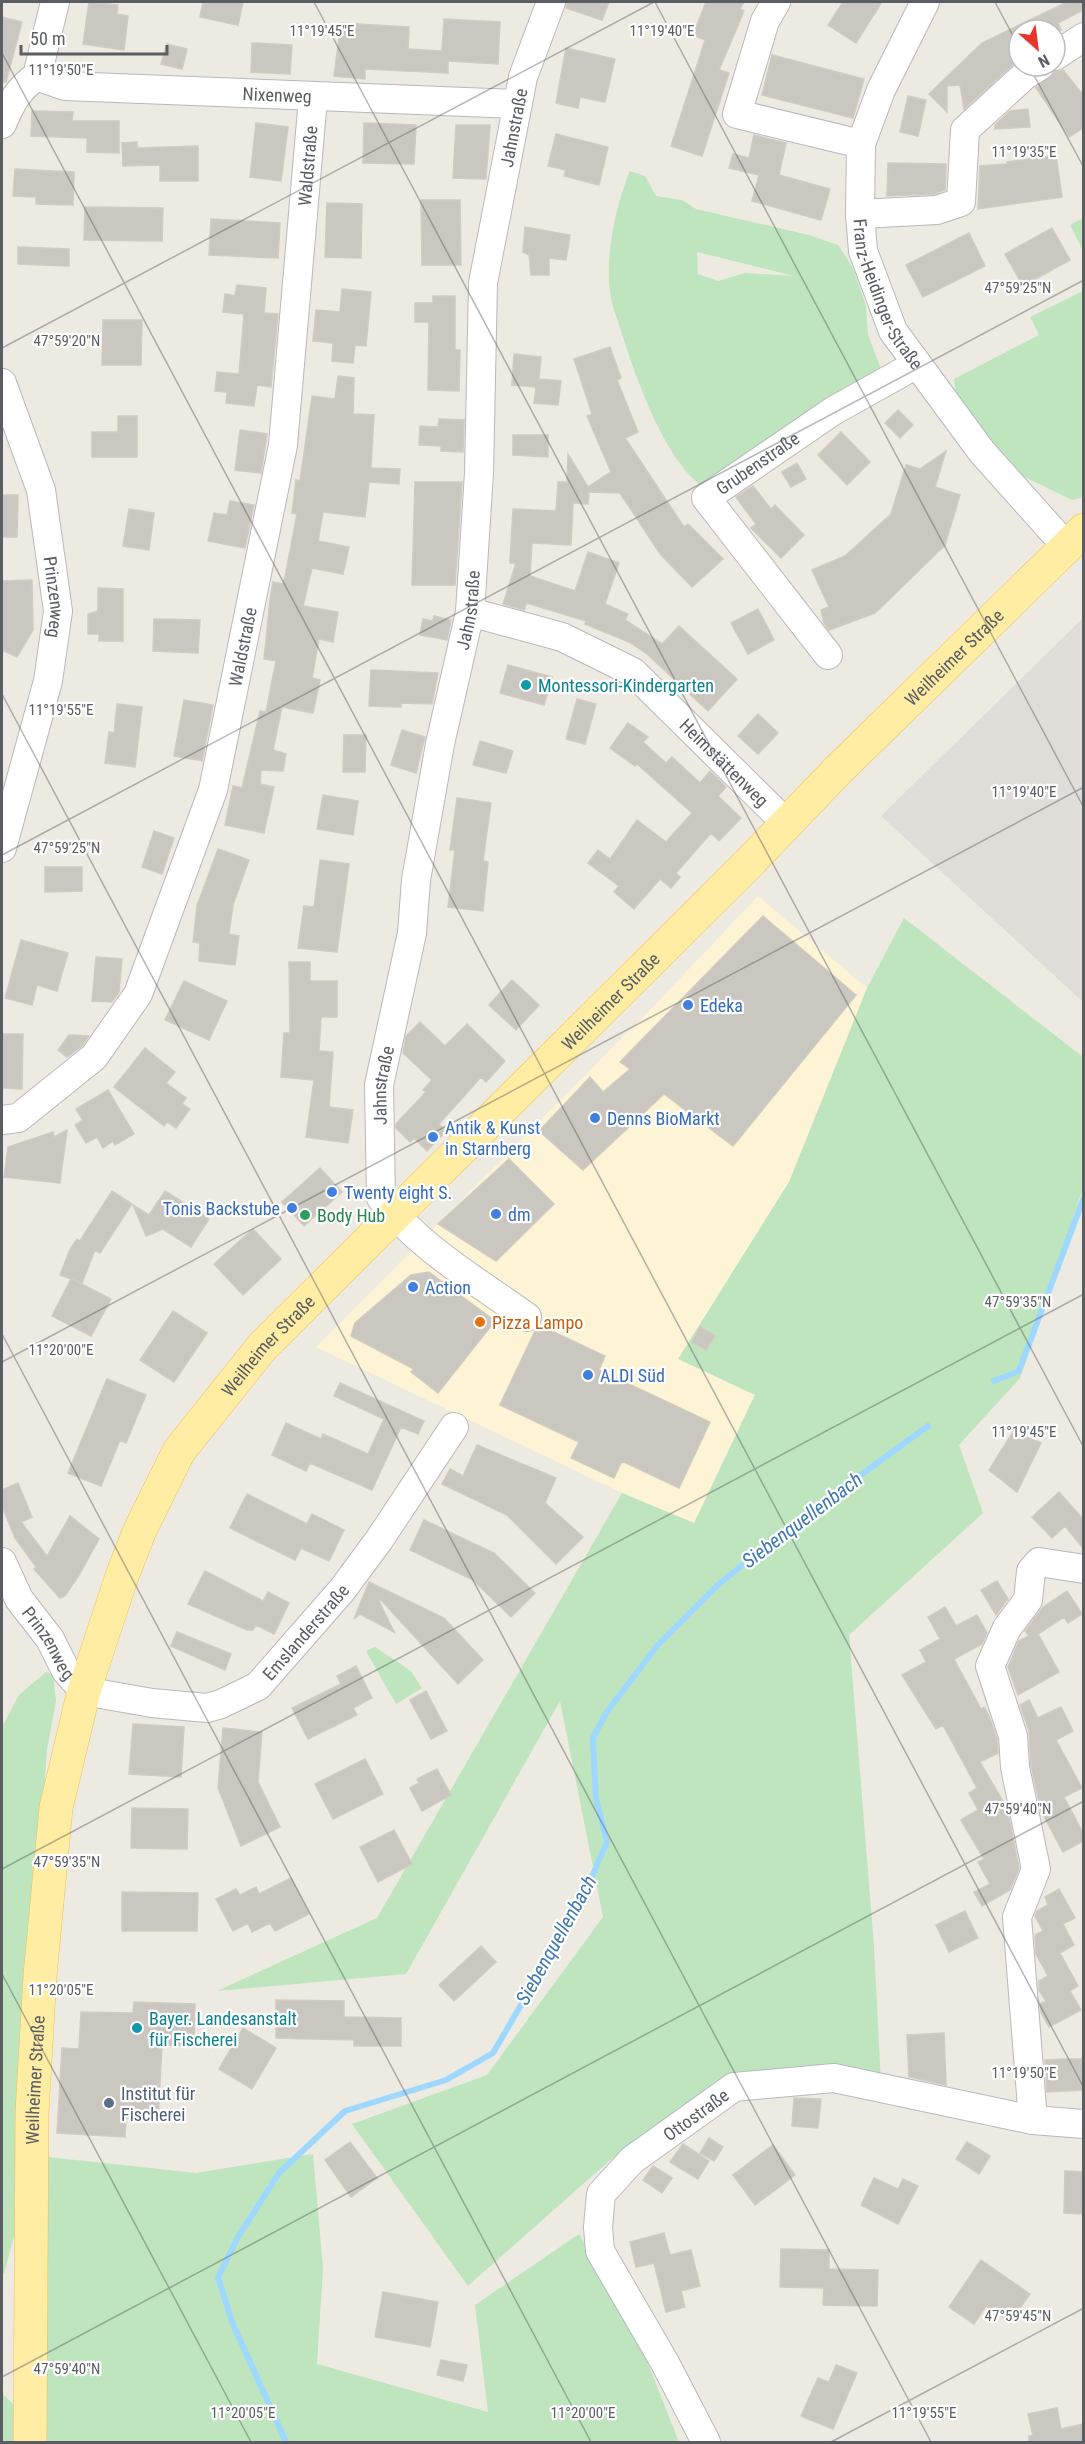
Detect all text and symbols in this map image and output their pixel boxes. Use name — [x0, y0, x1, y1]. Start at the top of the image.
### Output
scale bar — [21, 18, 166, 56]
north arrow — [1007, 18, 1067, 78]
text: 11°19'45"E — [290, 22, 354, 40]
text: 11°19'40"E — [630, 22, 694, 40]
text: 50 m — [30, 28, 65, 49]
text: N — [1035, 50, 1053, 71]
text: 11°19'50"E — [29, 61, 93, 79]
street label: Nixenweg — [242, 83, 312, 106]
street label: Jahnstraße — [495, 86, 531, 169]
street label: Waldstraße — [293, 125, 321, 207]
text: 11°19'35"E — [992, 143, 1056, 161]
street label: Franz-Heidinger-Straße — [850, 218, 928, 373]
text: 47°59'25"N — [985, 279, 1051, 297]
text: 47°59'20"N — [34, 332, 100, 350]
street label: Grubenstraße — [712, 427, 803, 499]
street label: Prinzenweg — [40, 555, 69, 639]
street label: Jahnstraße — [451, 570, 483, 652]
street label: Weilheimer Straße — [900, 604, 1007, 710]
street label: Waldstraße — [224, 605, 260, 688]
place label: Montessori-Kindergarten — [538, 675, 714, 696]
marker: Montessori-Kindergarten — [519, 678, 533, 692]
text: 11°19'55"E — [29, 701, 93, 719]
street label: Heimstättenweg — [676, 714, 773, 811]
text: 11°19'40"E — [992, 783, 1056, 801]
text: 47°59'25"N — [34, 839, 100, 857]
street label: Weilheimer Straße — [557, 948, 664, 1054]
place label: Edeka — [700, 995, 743, 1016]
marker: Edeka — [681, 998, 695, 1012]
street label: Jahnstraße — [368, 1044, 398, 1125]
place label: Denns BioMarkt — [607, 1108, 720, 1129]
marker: Denns BioMarkt — [588, 1111, 602, 1125]
place label: Antik & Kunst in Starnberg — [445, 1117, 540, 1159]
marker: Antik & Kunst in Starnberg — [426, 1130, 440, 1144]
place label: Twenty eight S. — [344, 1182, 452, 1203]
marker: Twenty eight S. — [325, 1185, 339, 1199]
place label: Tonis Backstube — [163, 1198, 280, 1219]
marker: Tonis Backstube — [285, 1201, 299, 1215]
place label: dm — [508, 1204, 530, 1225]
place label: Body Hub — [317, 1205, 385, 1226]
marker: dm — [489, 1207, 503, 1221]
marker: Body Hub — [298, 1208, 312, 1222]
place label: Action — [425, 1277, 471, 1298]
marker: Action — [406, 1280, 420, 1294]
street label: Weilheimer Straße — [217, 1290, 319, 1400]
text: 47°59'35"N — [985, 1293, 1051, 1311]
place label: Pizza Lampo — [492, 1312, 583, 1333]
marker: Pizza Lampo — [473, 1315, 487, 1329]
text: 11°20'00"E — [29, 1341, 93, 1359]
place label: ALDI Süd — [600, 1365, 665, 1386]
marker: ALDI Süd — [581, 1368, 595, 1382]
text: 11°19'45"E — [992, 1423, 1056, 1441]
water label: Siebenquellenbach — [737, 1467, 867, 1573]
street label: Emslanderstraße — [258, 1580, 353, 1684]
street label: Prinzenweg — [18, 1602, 79, 1684]
text: 47°59'40"N — [985, 1800, 1051, 1818]
text: 47°59'35"N — [34, 1853, 100, 1871]
water label: Siebenquellenbach — [510, 1871, 602, 2009]
text: 11°20'05"E — [29, 1981, 93, 1999]
place label: Bayer. Landesanstalt für Fischerei — [149, 2008, 297, 2050]
street label: Weilheimer Straße — [21, 2015, 48, 2145]
marker: Bayer. Landesanstalt für Fischerei — [130, 2021, 144, 2035]
text: 11°19'50"E — [992, 2064, 1056, 2082]
place label: Institut für Fischerei — [121, 2083, 196, 2125]
street label: Ottostraße — [659, 2084, 732, 2145]
marker: Institut für Fischerei — [102, 2096, 116, 2110]
text: 47°59'45"N — [985, 2307, 1051, 2325]
text: 47°59'40"N — [34, 2360, 100, 2378]
text: 11°20'05"E — [211, 2404, 275, 2422]
text: 11°20'00"E — [551, 2404, 615, 2422]
text: 11°19'55"E — [892, 2404, 956, 2422]

